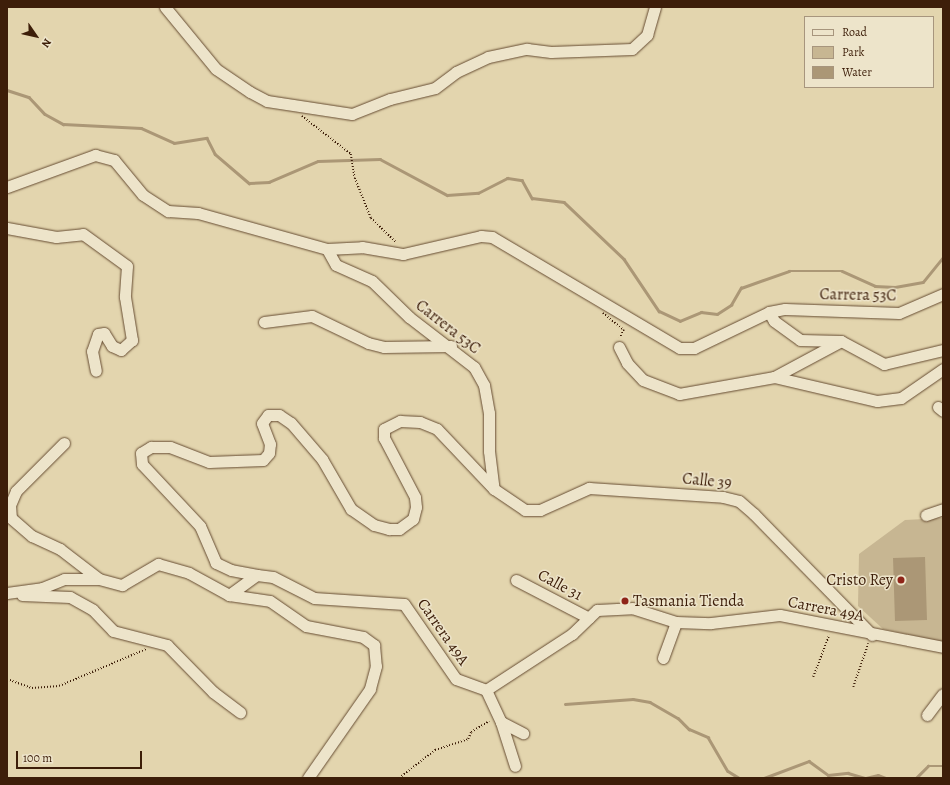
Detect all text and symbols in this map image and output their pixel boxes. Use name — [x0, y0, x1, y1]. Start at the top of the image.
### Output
north arrow — [16, 16, 56, 56]
legend — [804, 16, 934, 88]
text: Road — [842, 24, 867, 40]
text: N — [38, 35, 55, 51]
text: Park — [842, 44, 865, 60]
text: Water — [842, 64, 872, 80]
street label: Carrera 53C — [819, 285, 897, 305]
street label: Carrera 53C — [412, 296, 484, 358]
street label: Calle 39 — [681, 469, 733, 493]
street label: Calle 31 — [534, 565, 586, 605]
place label: Cristo Rey — [826, 570, 893, 590]
marker: Cristo Rey — [896, 575, 906, 585]
place label: Tasmania Tienda — [633, 591, 744, 611]
street label: Carrera 49A — [786, 592, 866, 626]
street label: Carrera 49A — [413, 595, 473, 669]
marker: Tasmania Tienda — [620, 596, 630, 606]
scale bar — [18, 743, 144, 769]
text: 100 m — [23, 750, 52, 766]

